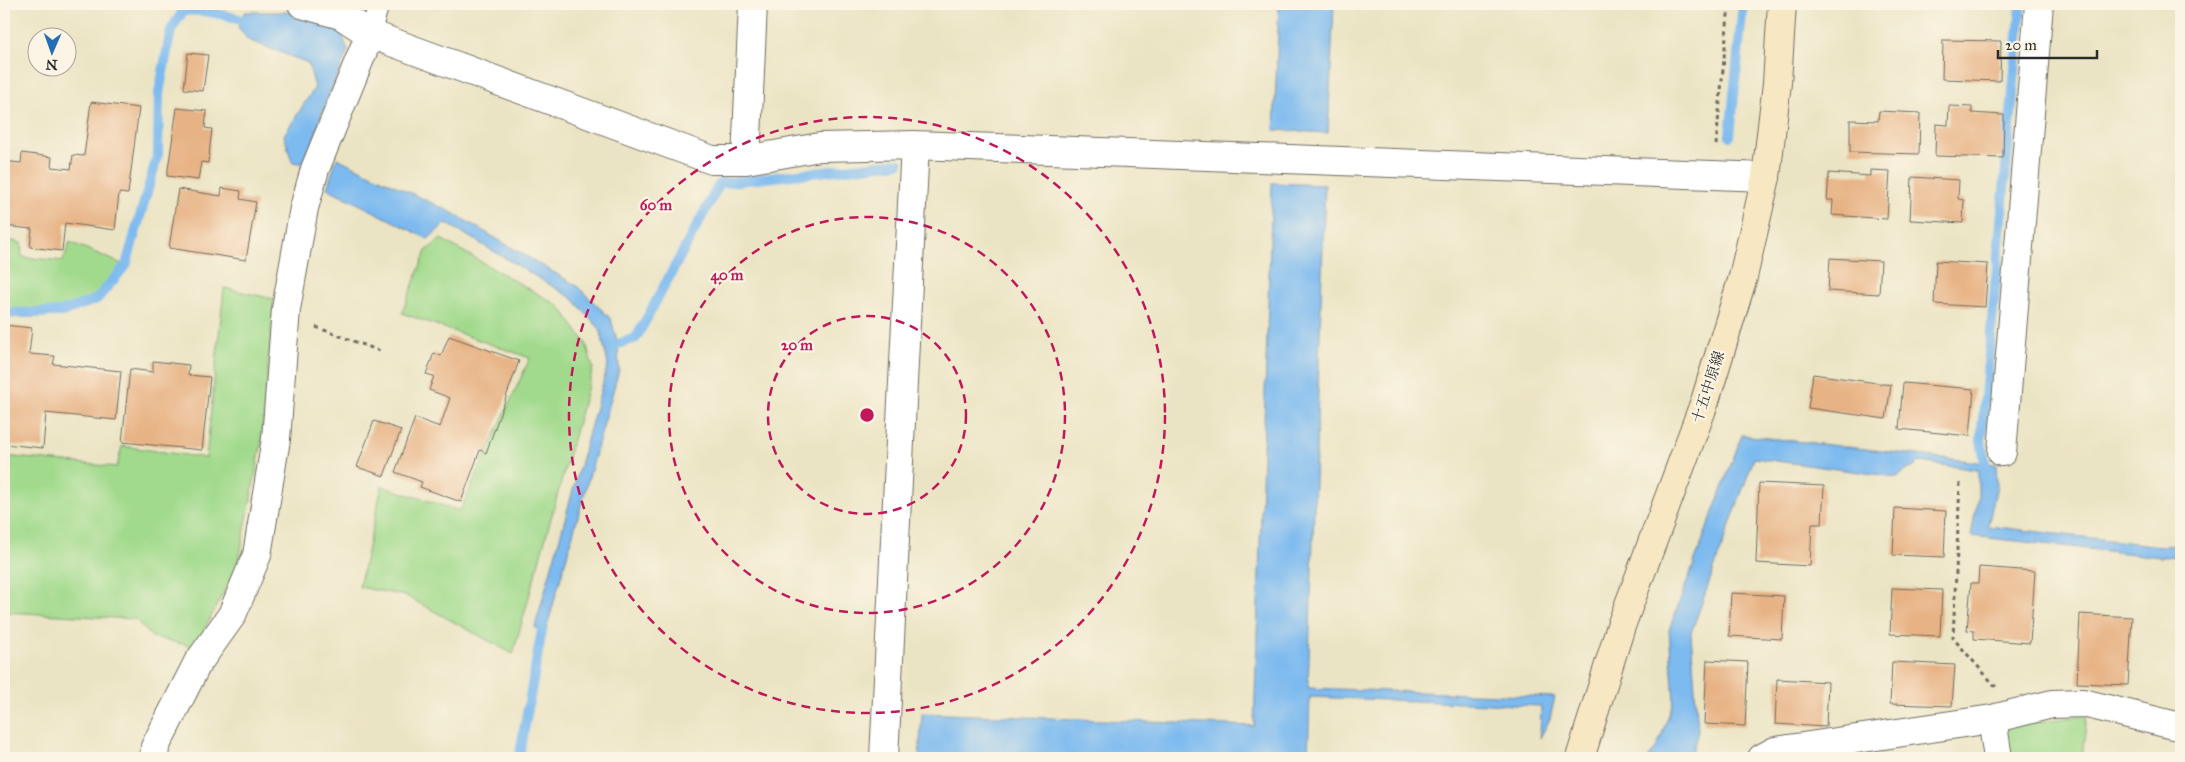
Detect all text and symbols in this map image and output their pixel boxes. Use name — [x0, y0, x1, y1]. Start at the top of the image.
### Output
north arrow — [28, 28, 78, 78]
scale bar — [1998, 28, 2096, 60]
text: 20 m — [2005, 36, 2037, 54]
text: N — [45, 56, 58, 73]
text: 60 m — [640, 196, 673, 214]
text: 40 m — [711, 266, 744, 285]
text: 20 m — [781, 336, 813, 354]
street label: 十五中原線 — [1688, 349, 1728, 425]
centre of rings — [858, 406, 876, 424]

